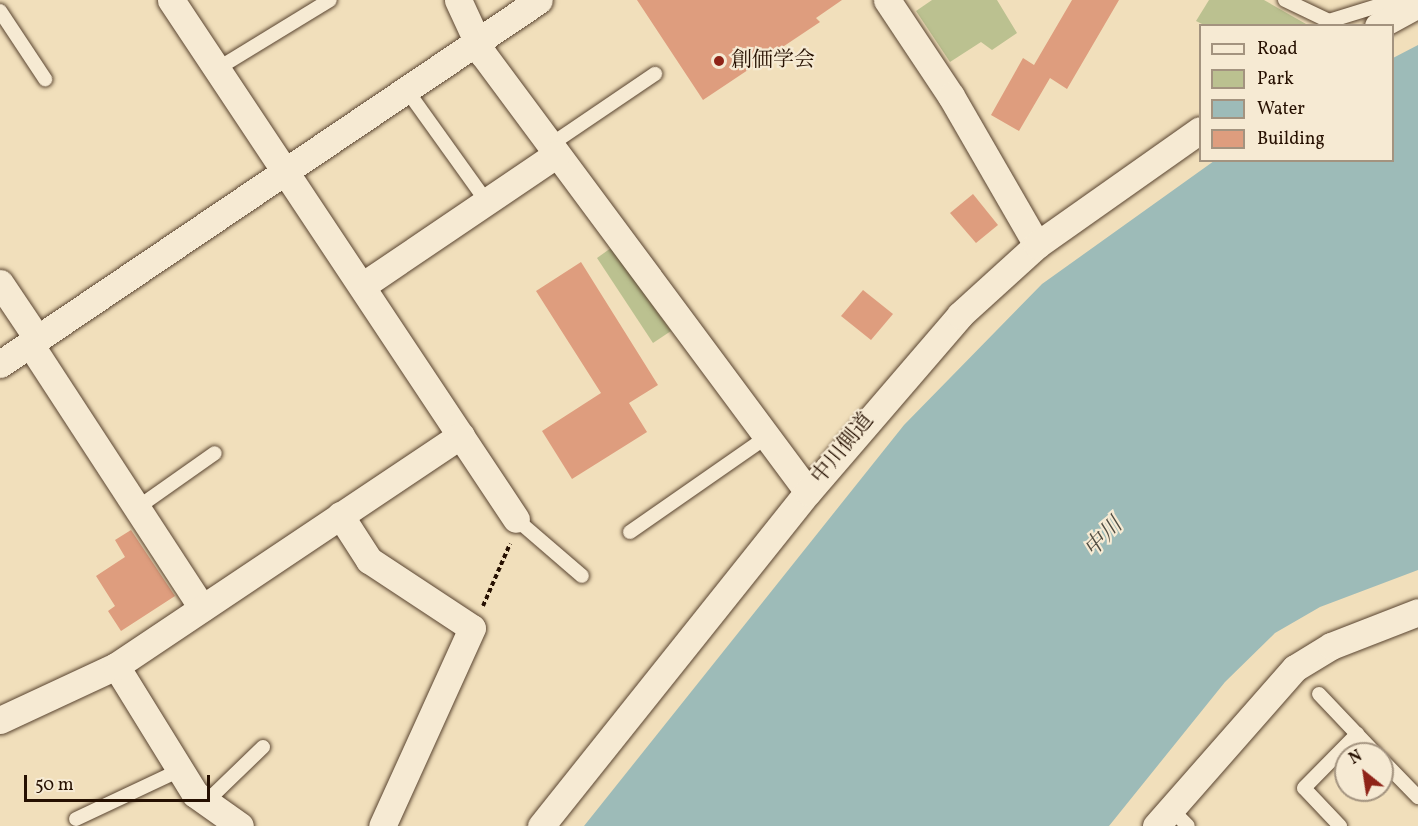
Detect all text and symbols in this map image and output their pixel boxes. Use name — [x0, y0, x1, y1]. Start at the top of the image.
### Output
legend — [1199, 24, 1394, 162]
text: Road — [1257, 37, 1298, 62]
place label: 創価学会 — [731, 48, 815, 74]
marker: 創価学会 — [712, 54, 726, 68]
text: Park — [1257, 67, 1294, 92]
text: Water — [1257, 97, 1305, 122]
text: Building — [1257, 127, 1325, 152]
street label: 中川側道 — [807, 408, 879, 490]
water label: 中川 — [1079, 513, 1129, 563]
north arrow — [1334, 742, 1394, 802]
text: N — [1345, 746, 1367, 771]
scale bar — [27, 763, 213, 801]
text: 50 m — [35, 773, 74, 798]

